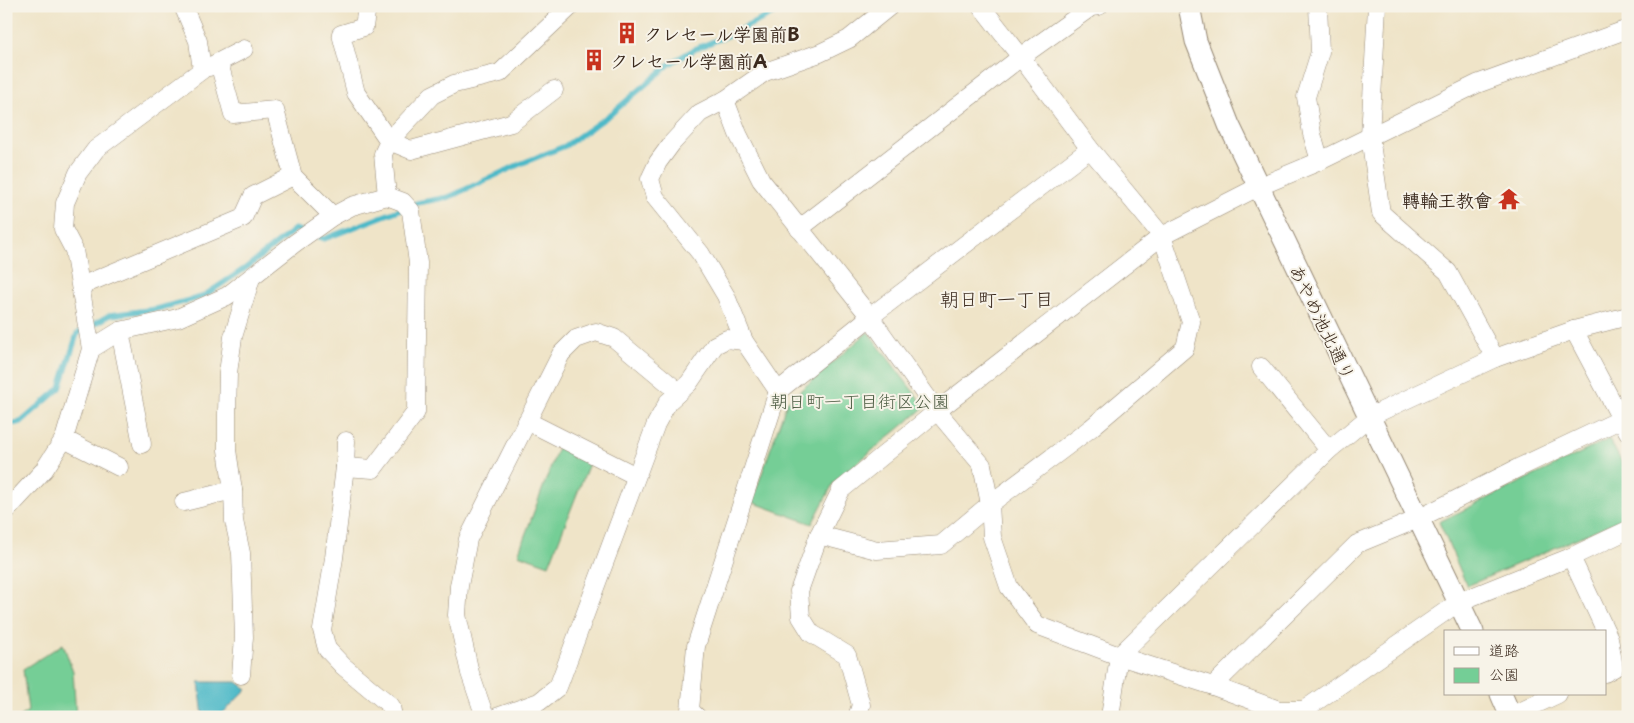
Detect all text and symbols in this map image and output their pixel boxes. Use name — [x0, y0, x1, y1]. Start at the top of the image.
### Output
building icon: クレセール学園前B — [614, 20, 640, 46]
place label: クレセール学園前B — [644, 20, 800, 47]
building icon: クレセール学園前A — [581, 47, 607, 73]
place label: クレセール学園前A — [610, 47, 767, 74]
place label: 轉輪王教會 — [1402, 186, 1492, 213]
temple icon: 轉輪王教會 — [1496, 186, 1522, 212]
street label: あやめ池北通り — [1283, 259, 1363, 385]
district label: 朝日町一丁目 — [940, 284, 1054, 312]
park label: 朝日町一丁目街区公園 — [770, 387, 950, 414]
legend — [1444, 630, 1606, 696]
text: 道路 — [1489, 638, 1519, 661]
text: 公園 — [1489, 662, 1519, 685]

